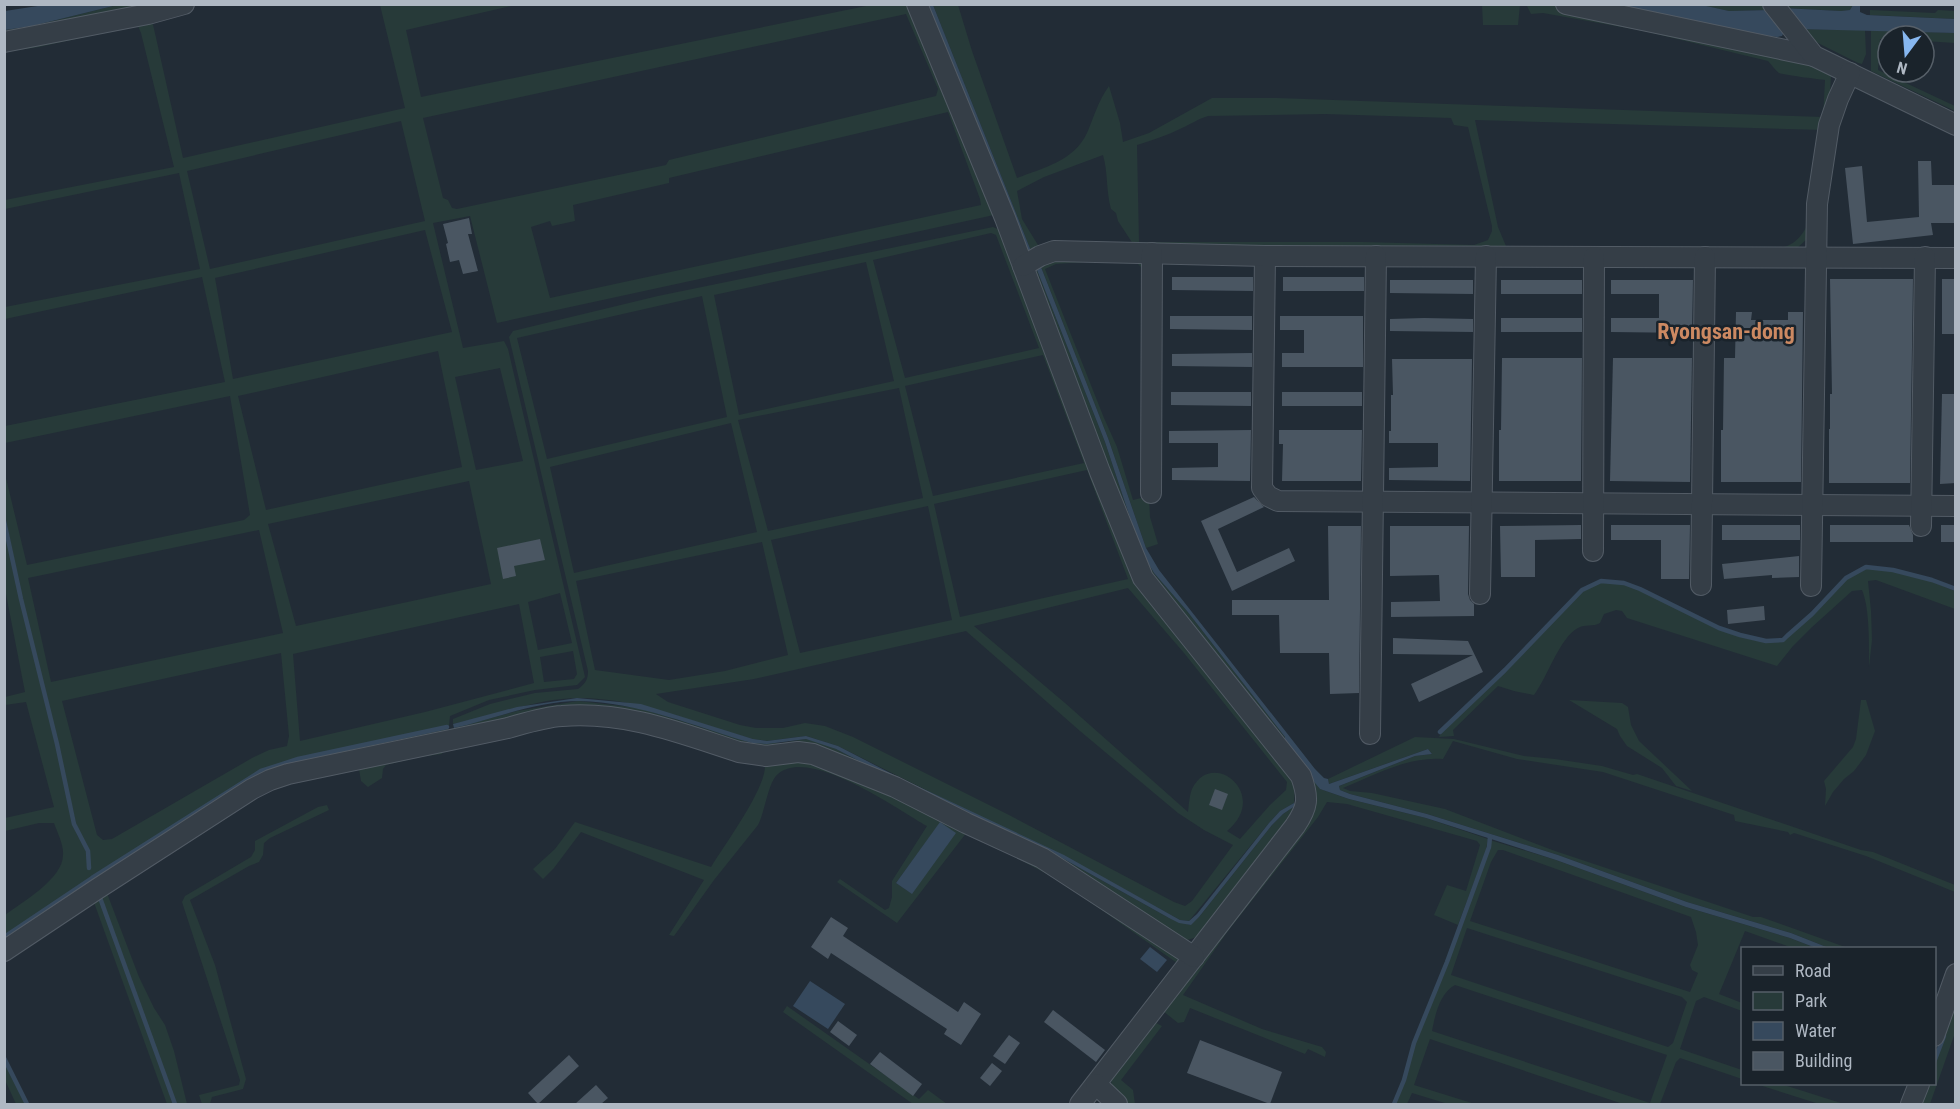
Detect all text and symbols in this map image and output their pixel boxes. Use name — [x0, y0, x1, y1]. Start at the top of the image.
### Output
north arrow — [1876, 24, 1936, 84]
text: N — [1895, 57, 1909, 78]
district label: Ryongsan-dong — [1657, 319, 1795, 344]
legend — [1741, 947, 1936, 1085]
text: Road — [1795, 960, 1831, 981]
text: Park — [1795, 990, 1827, 1011]
text: Water — [1795, 1020, 1837, 1041]
text: Building — [1795, 1050, 1852, 1071]

